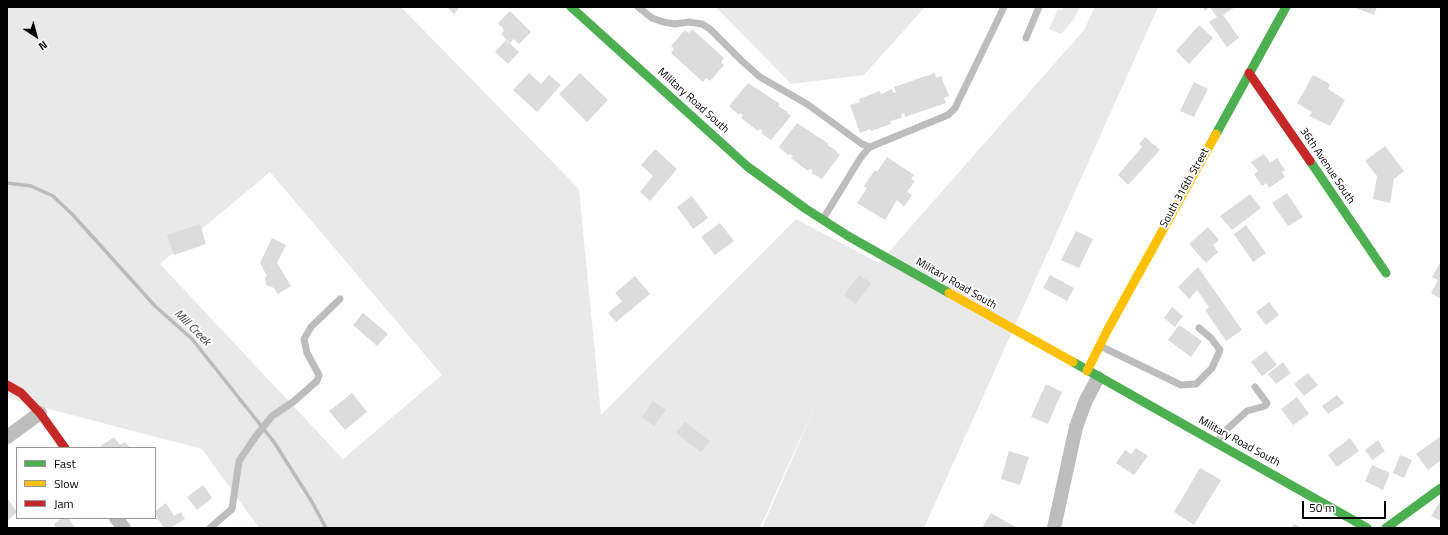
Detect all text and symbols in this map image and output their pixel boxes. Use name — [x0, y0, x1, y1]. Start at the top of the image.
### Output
north arrow — [16, 16, 56, 56]
text: N — [35, 37, 51, 54]
street label: Military Road South — [655, 66, 731, 136]
street label: 36th Avenue South — [1297, 126, 1357, 206]
street label: South 316th Street — [1158, 146, 1212, 230]
street label: Military Road South — [913, 256, 999, 312]
water label: Mill Creek — [171, 307, 213, 349]
street label: Military Road South — [1196, 414, 1282, 470]
legend — [16, 447, 156, 519]
text: Fast — [54, 454, 76, 473]
text: Slow — [54, 474, 79, 493]
scale bar — [1304, 493, 1388, 519]
text: Jam — [54, 494, 74, 513]
text: 50 m — [1309, 498, 1335, 517]

